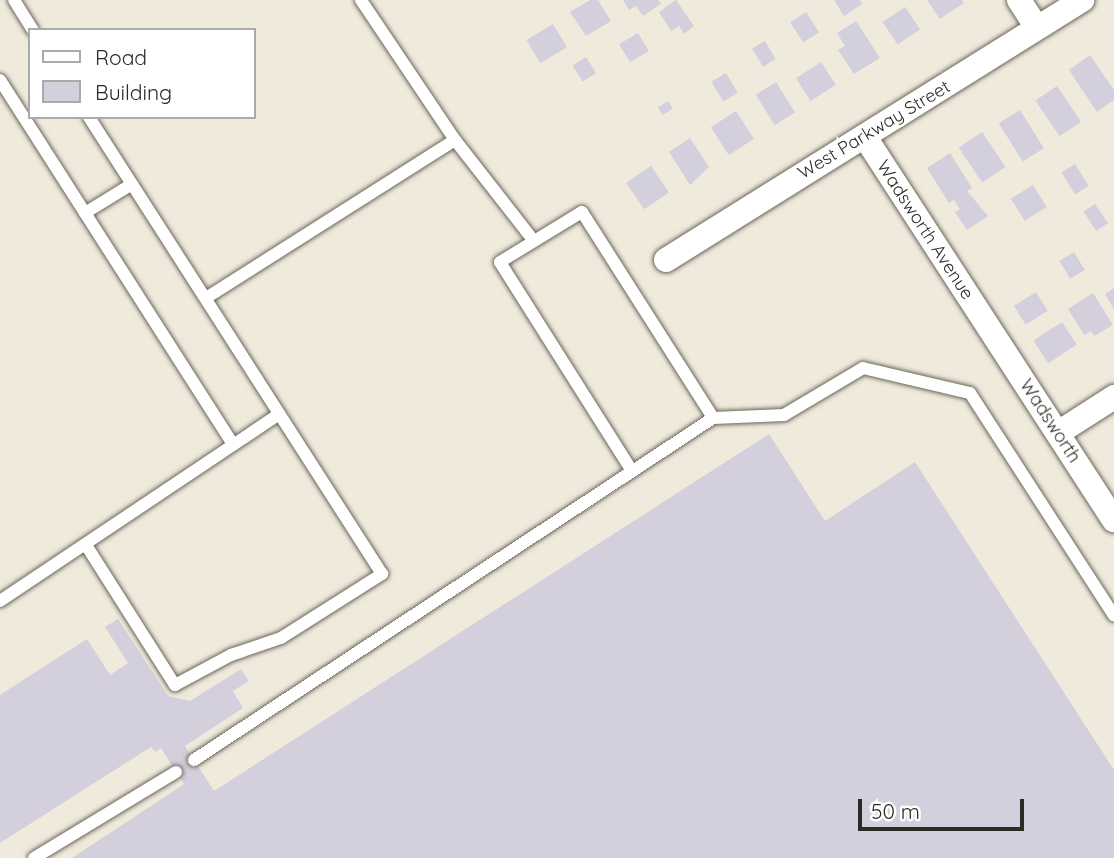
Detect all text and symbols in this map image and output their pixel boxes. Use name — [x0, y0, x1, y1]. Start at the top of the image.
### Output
legend — [28, 28, 256, 119]
text: Road — [95, 44, 147, 70]
street label: West Parkway Street — [794, 76, 954, 184]
text: Building — [95, 79, 172, 105]
street label: Wadsworth Avenue — [872, 156, 978, 304]
street label: Wadsworth — [1015, 375, 1085, 467]
scale bar — [862, 784, 1028, 828]
text: 50 m — [871, 798, 920, 824]

